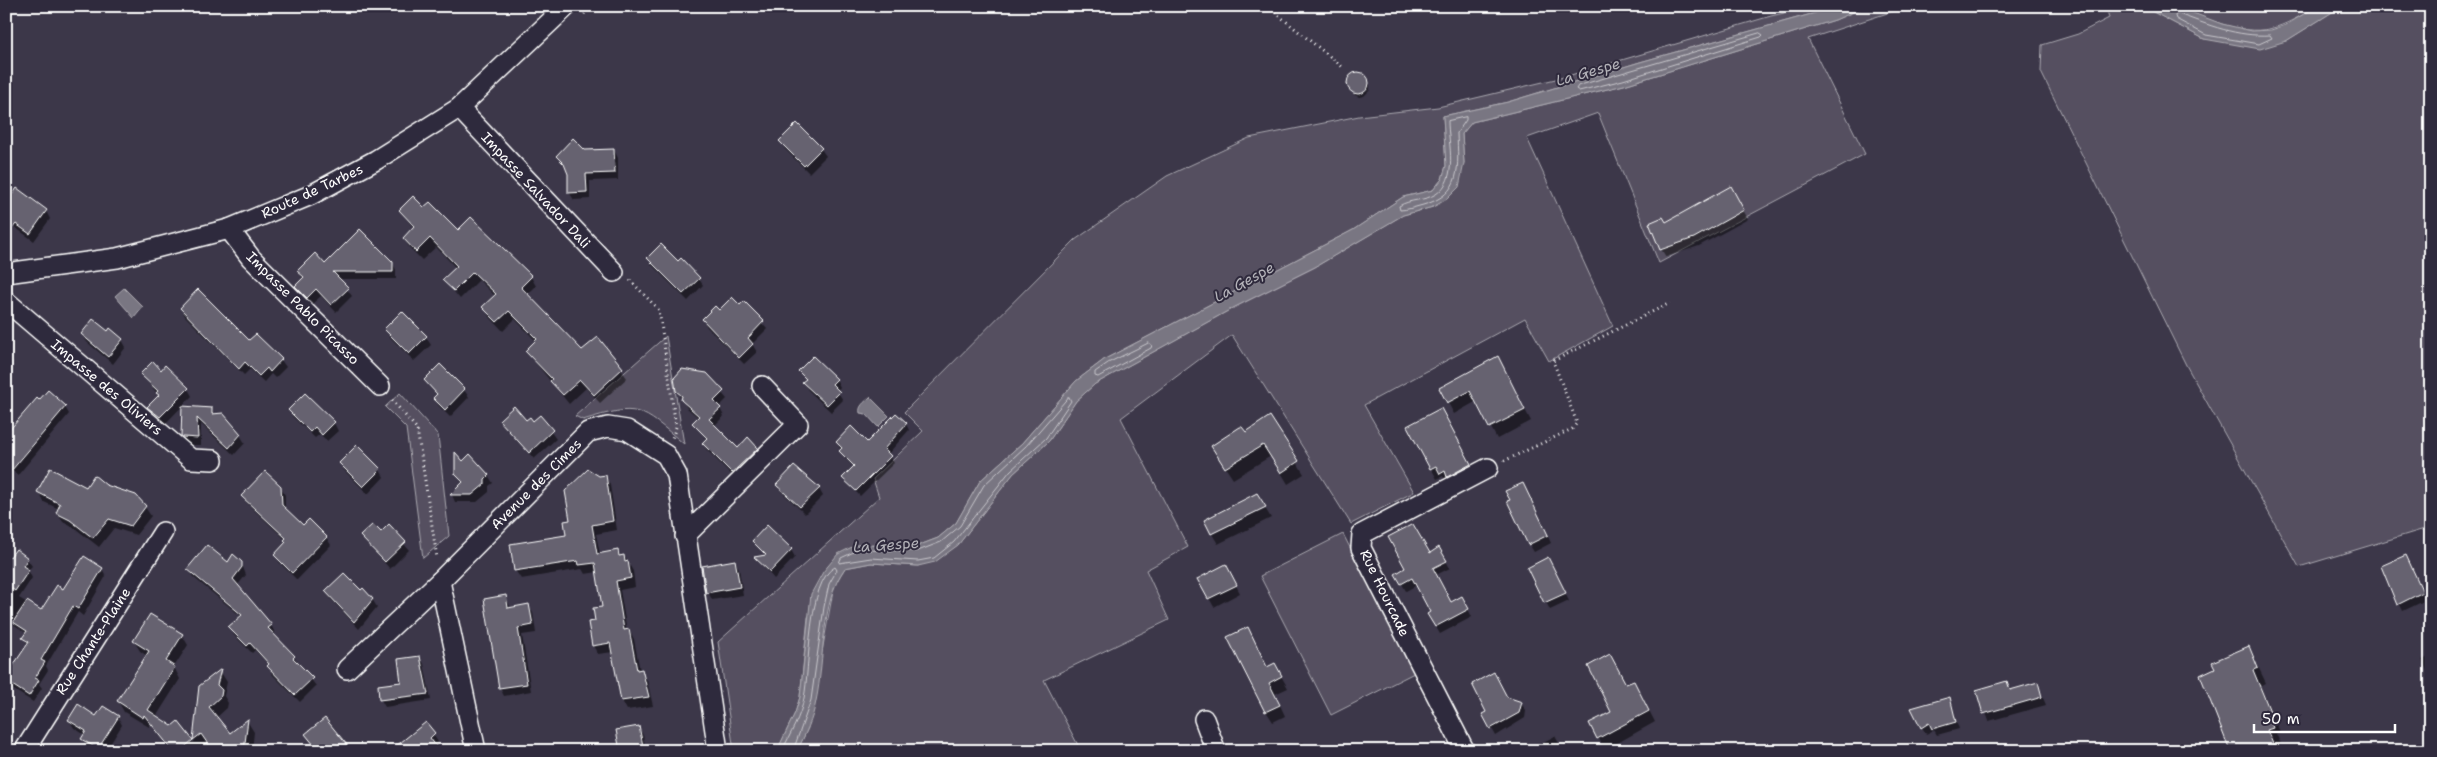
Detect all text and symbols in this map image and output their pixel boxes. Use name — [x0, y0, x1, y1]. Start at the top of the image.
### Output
water label: La Gespe — [1553, 53, 1623, 91]
street label: Impasse Salvador Dali — [478, 128, 594, 252]
street label: Route de Tarbes — [258, 160, 366, 222]
street label: Impasse Pablo Picasso — [243, 248, 363, 368]
water label: La Gespe — [1210, 257, 1278, 307]
street label: Impasse des Oliviers — [47, 335, 167, 439]
street label: Avenue des Cimes — [487, 435, 585, 533]
water label: La Gespe — [852, 533, 920, 557]
street label: Rue Hourcade — [1356, 547, 1414, 639]
street label: Rue Chante-Plaine — [52, 584, 134, 698]
scale bar — [2254, 702, 2396, 734]
text: 50 m — [2262, 709, 2300, 729]

